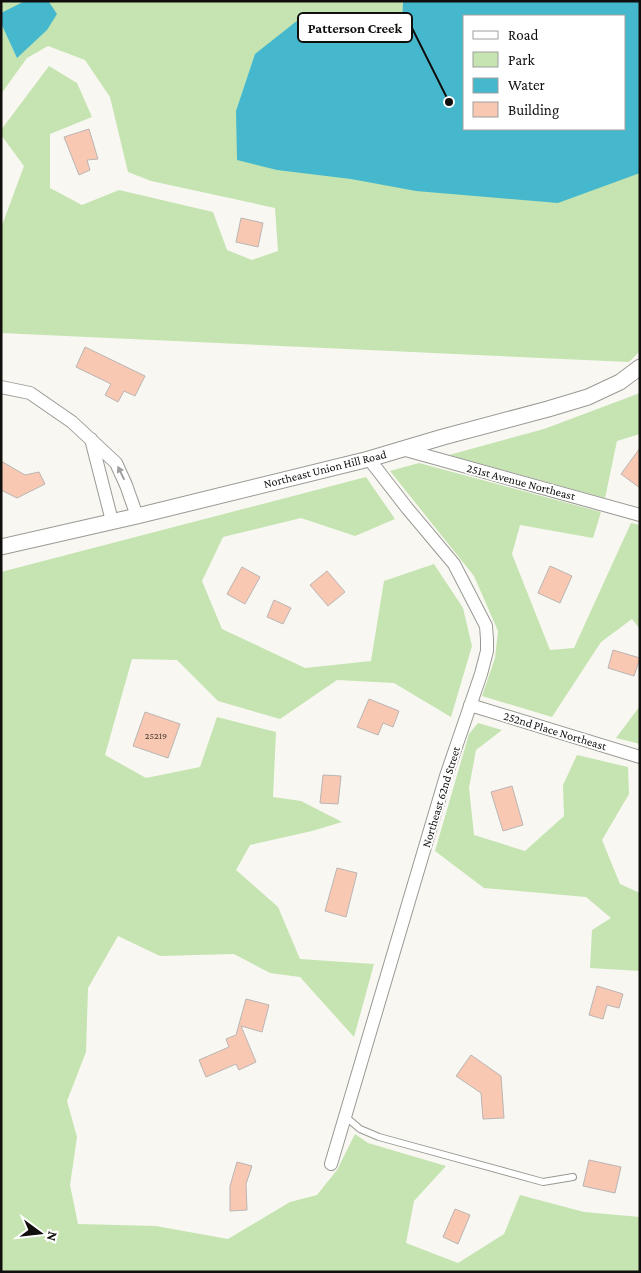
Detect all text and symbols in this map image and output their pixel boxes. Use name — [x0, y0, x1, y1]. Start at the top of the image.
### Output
callout: Patterson Creek — [298, 13, 412, 42]
legend — [463, 15, 626, 130]
text: Patterson Creek — [308, 20, 403, 36]
text: Road — [508, 27, 539, 43]
text: Park — [508, 52, 535, 68]
text: Water — [508, 77, 545, 93]
text: Building — [508, 102, 559, 119]
street label: Northeast Union Hill Road — [262, 447, 389, 491]
street label: 251st Avenue Northeast — [465, 461, 578, 503]
one-way arrow — [116, 466, 124, 480]
street label: 252nd Place Northeast — [502, 709, 609, 754]
house number: 25219 — [145, 730, 167, 741]
street label: Northeast 62nd Street — [419, 744, 463, 849]
north arrow — [15, 1208, 65, 1258]
text: N — [43, 1230, 62, 1243]

